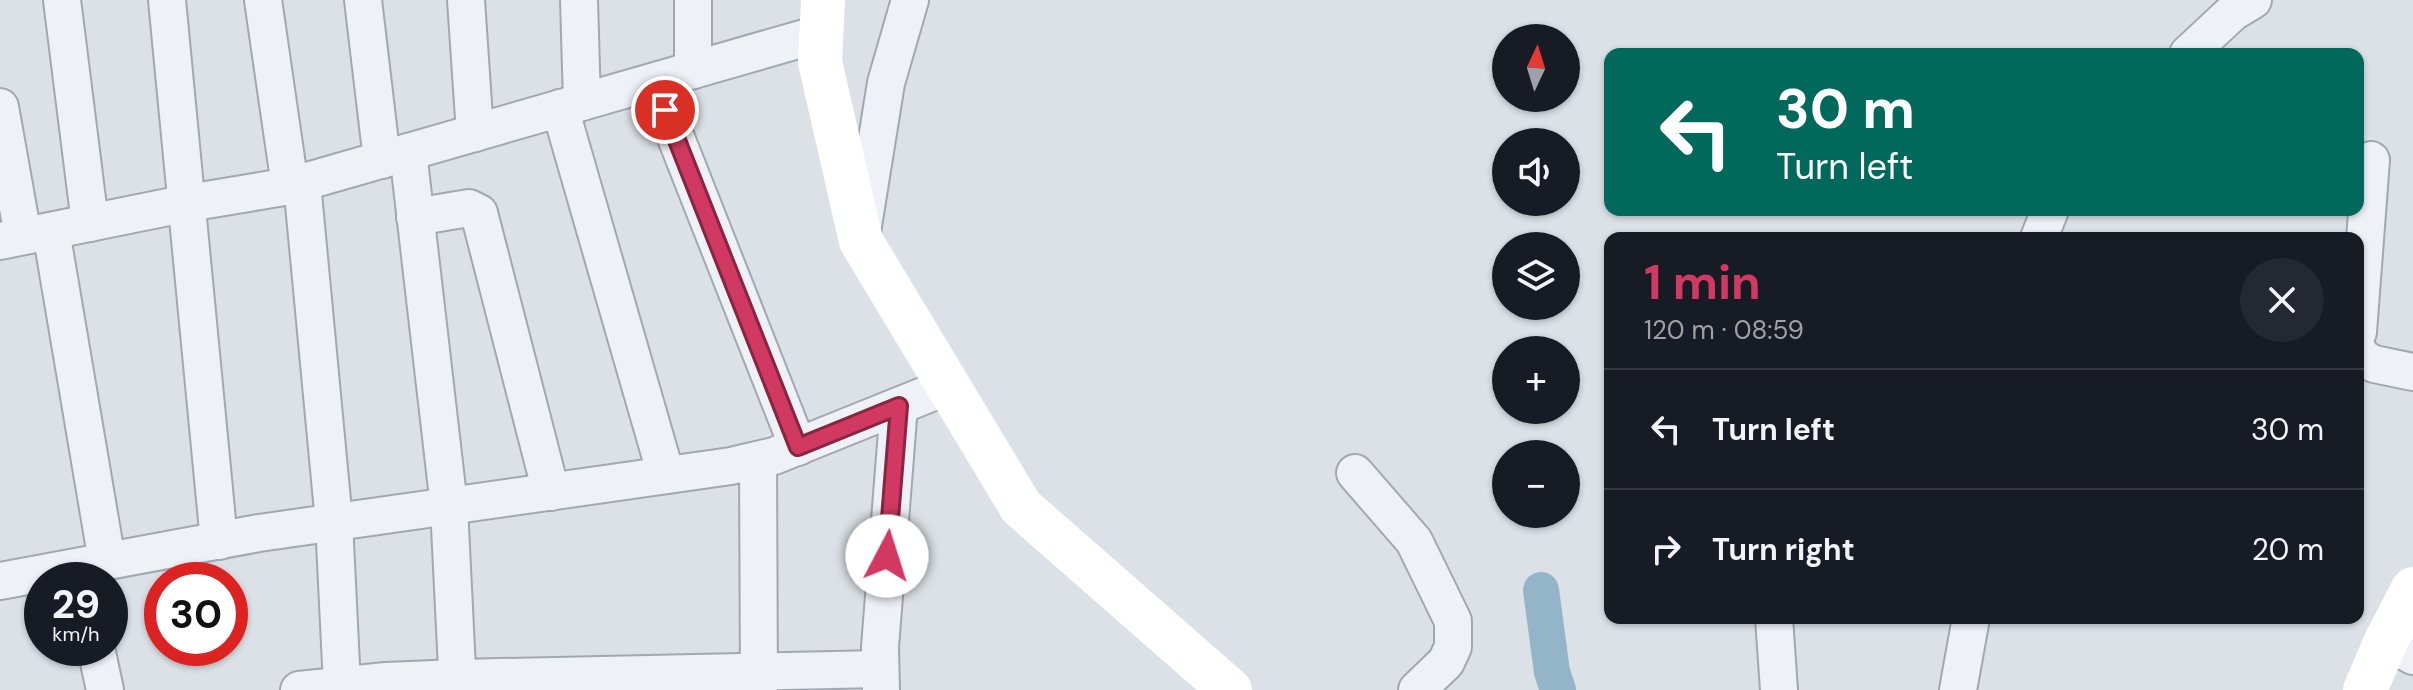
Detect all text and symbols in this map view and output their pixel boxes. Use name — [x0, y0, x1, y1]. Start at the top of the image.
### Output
north arrow — [1492, 24, 1580, 112]
map controls — [1492, 24, 1580, 528]
text: 30 m — [1776, 72, 1915, 145]
pin — [631, 76, 699, 144]
icon: left — [1644, 80, 1748, 184]
icon: arrive — [643, 88, 687, 132]
button: sound — [1492, 128, 1580, 216]
text: Turn left — [1776, 143, 1913, 190]
button: layers — [1492, 232, 1580, 320]
text: 1 min — [1644, 251, 1761, 314]
button: close — [2240, 258, 2324, 342]
text: 120 m · 08:59 — [1644, 313, 1804, 347]
button: + — [1492, 336, 1580, 424]
icon: left — [1644, 407, 1688, 451]
text: Turn left — [1712, 410, 1835, 449]
text: 30 m — [2251, 410, 2324, 449]
button: − — [1492, 440, 1580, 528]
position arrow — [845, 514, 929, 598]
icon: right — [1644, 527, 1688, 571]
text: Turn right — [1712, 530, 1855, 569]
text: 20 m — [2252, 530, 2324, 569]
speed limit sign: 30 — [144, 562, 248, 666]
text: 29 — [52, 578, 100, 630]
text: km/h — [52, 621, 100, 647]

